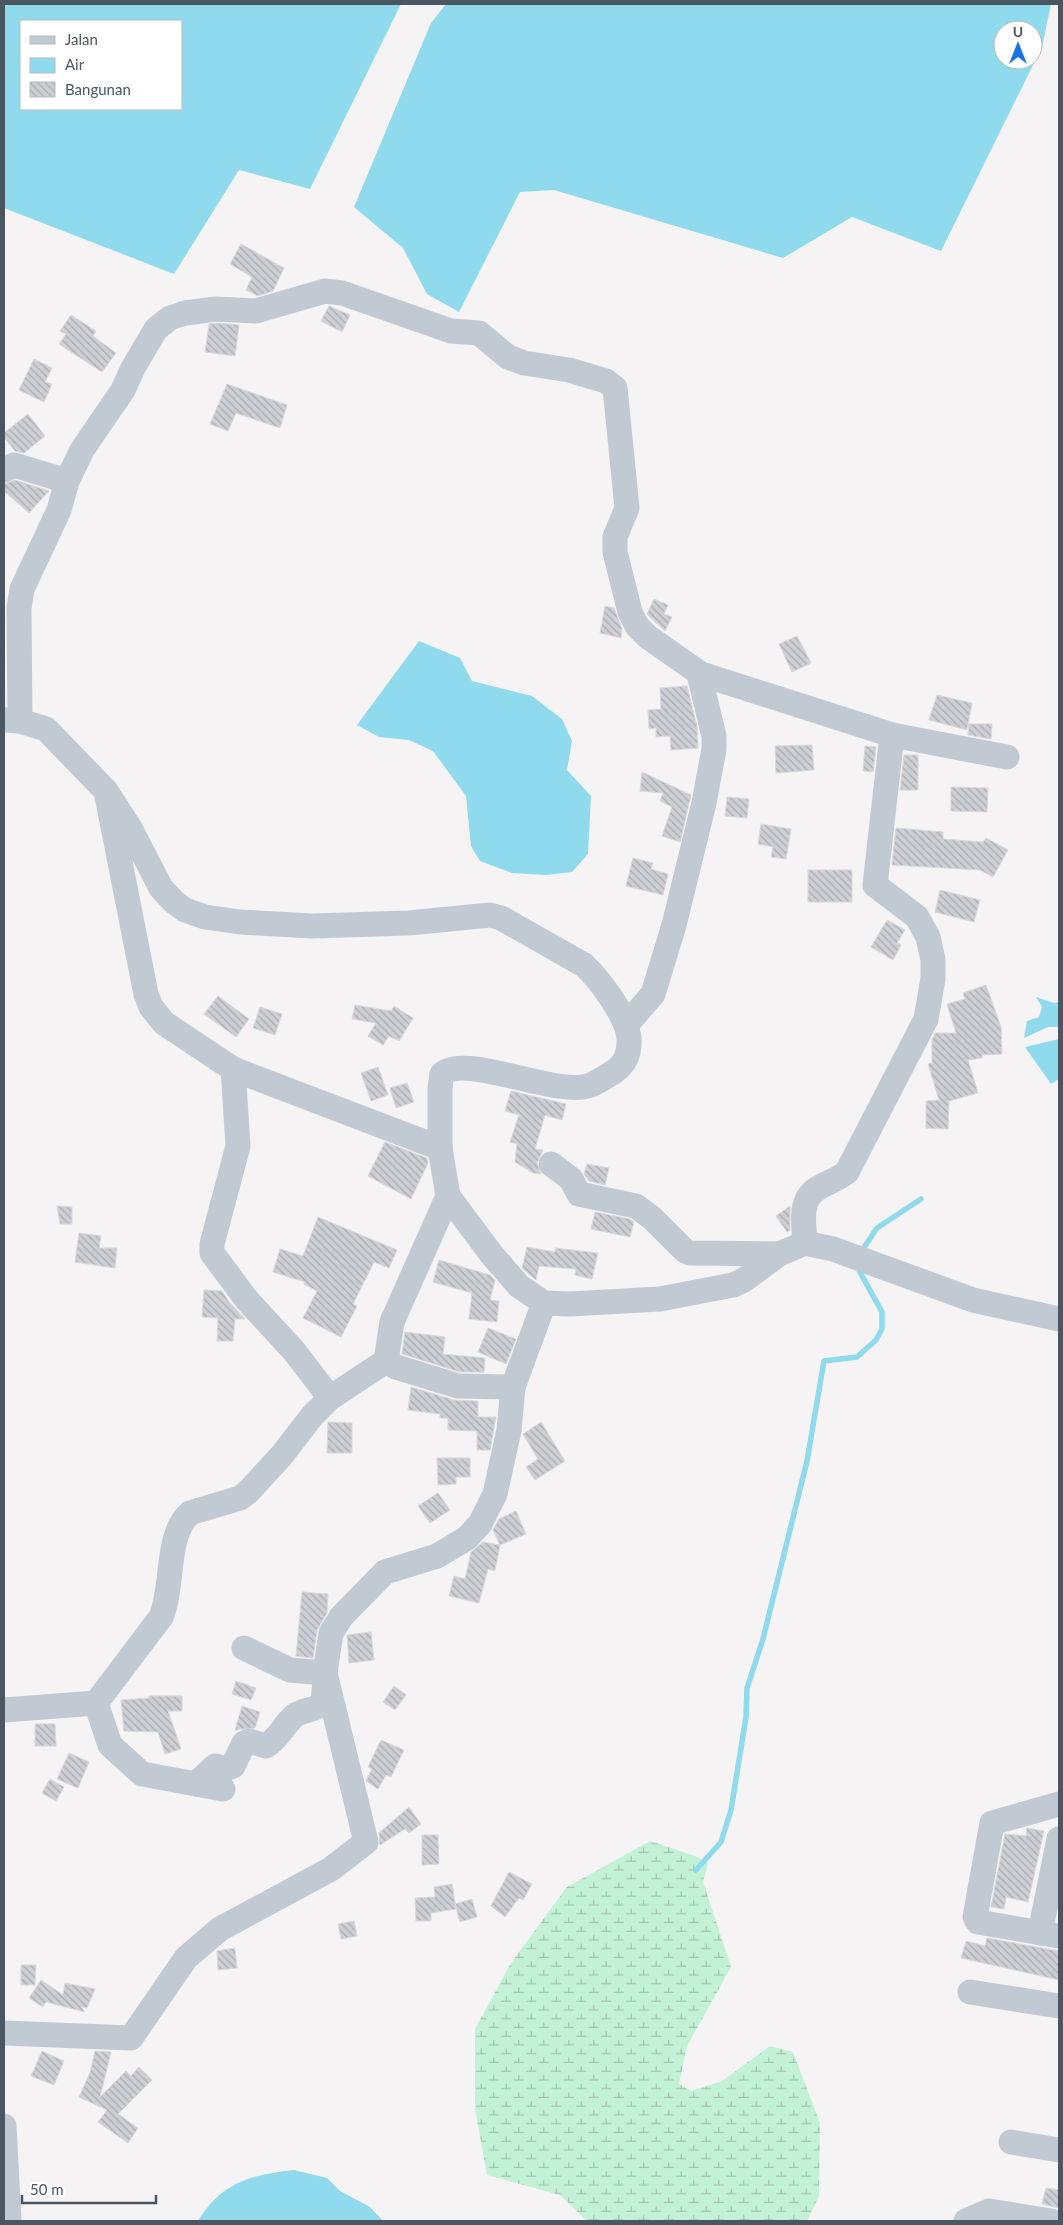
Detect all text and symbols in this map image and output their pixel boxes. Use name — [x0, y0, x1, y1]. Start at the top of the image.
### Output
legend — [20, 20, 182, 110]
north arrow — [993, 20, 1043, 70]
text: U — [1013, 23, 1023, 40]
text: Jalan — [65, 30, 98, 48]
text: Air — [65, 55, 85, 73]
text: Bangunan — [65, 80, 131, 98]
scale bar — [22, 2172, 156, 2204]
text: 50 m — [30, 2180, 64, 2198]

